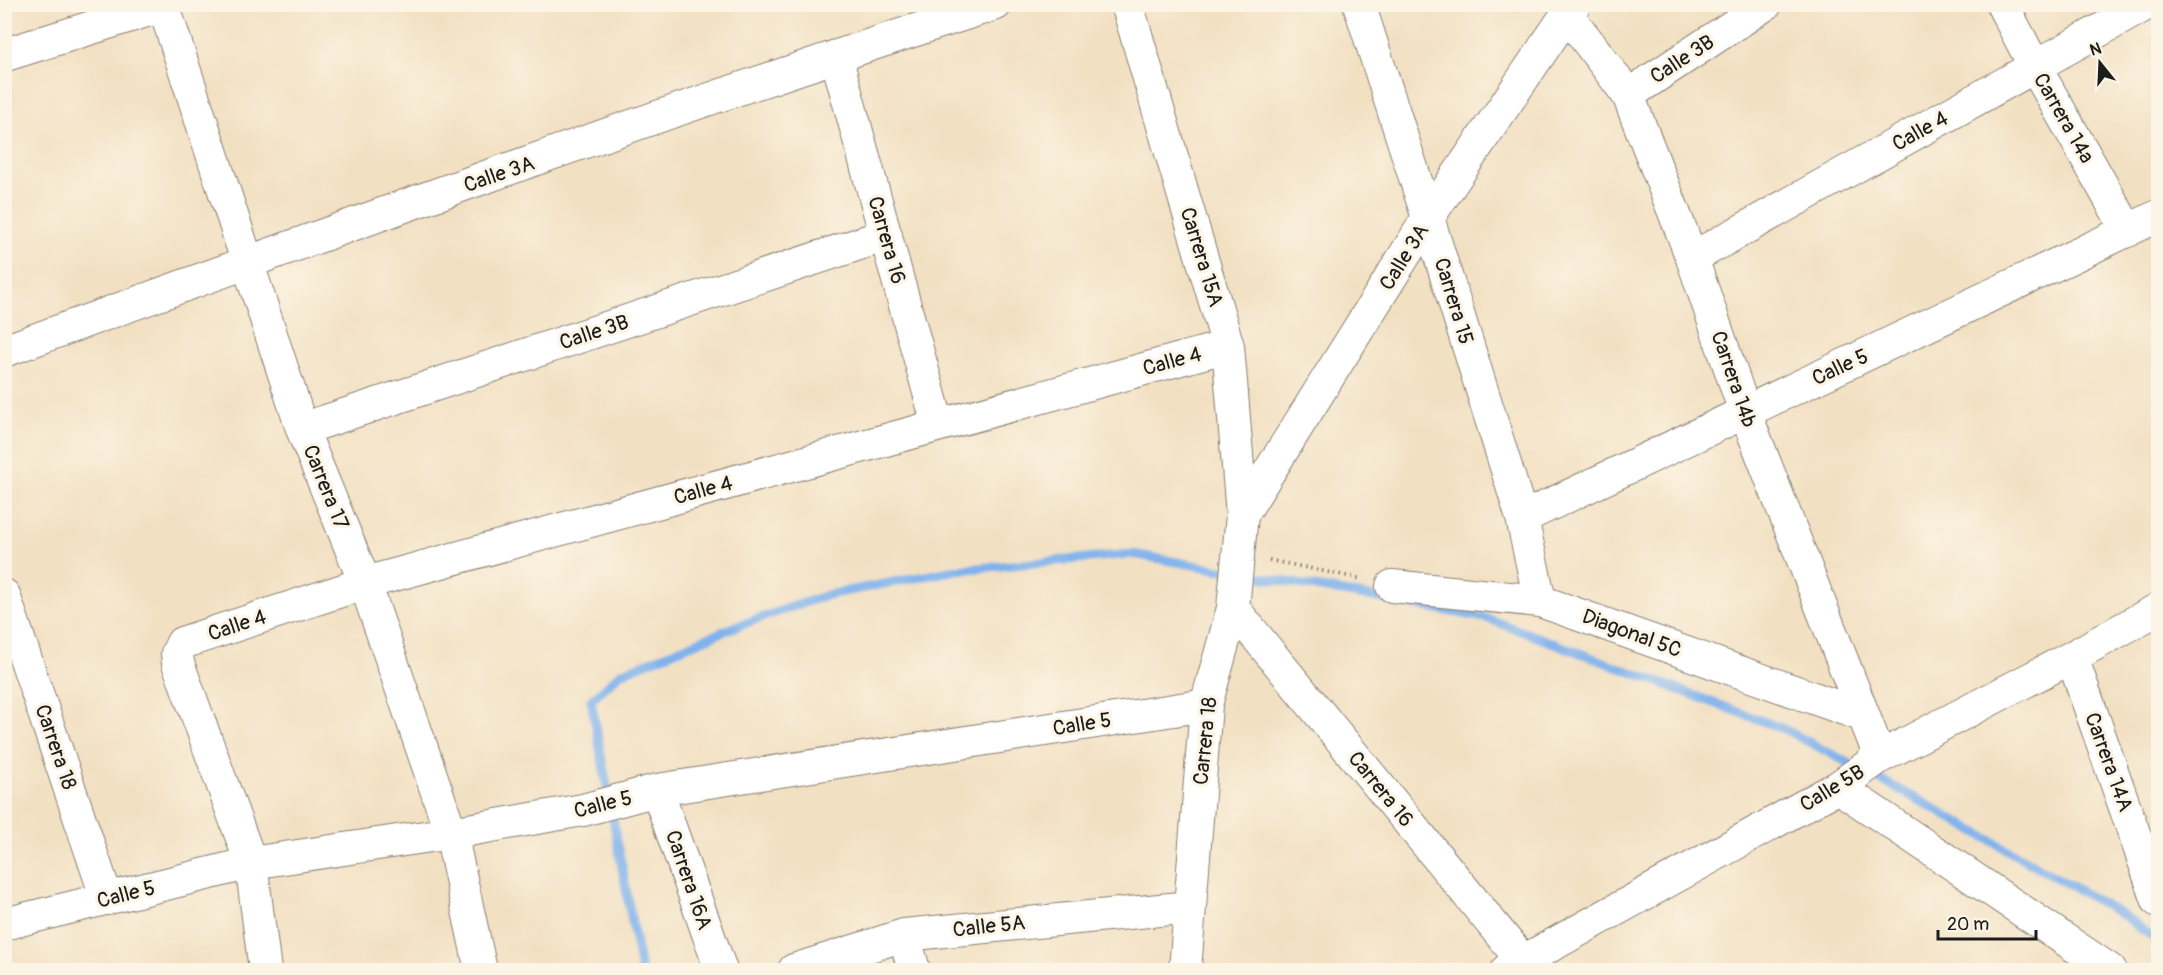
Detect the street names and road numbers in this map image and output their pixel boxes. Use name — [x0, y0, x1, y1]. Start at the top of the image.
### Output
street label: Calle 3B — [1645, 29, 1719, 90]
street label: Carrera 14a — [2027, 68, 2100, 168]
street label: Calle 4 — [1888, 105, 1953, 158]
street label: Calle 3A — [460, 150, 538, 199]
street label: Carrera 16 — [861, 193, 912, 287]
street label: Carrera 15A — [1174, 204, 1229, 310]
street label: Calle 3A — [1374, 219, 1435, 295]
street label: Carrera 15 — [1428, 255, 1479, 348]
street label: Calle 3B — [556, 309, 632, 356]
street label: Carrera 14b — [1704, 327, 1763, 431]
street label: Calle 4 — [1140, 341, 1205, 382]
street label: Calle 5 — [1808, 343, 1873, 392]
street label: Carrera 17 — [296, 441, 355, 533]
street label: Calle 4 — [671, 470, 736, 511]
street label: Calle 4 — [205, 603, 270, 648]
street label: Diagonal 5C — [1578, 603, 1685, 664]
street label: Carrera 18 — [1187, 696, 1224, 786]
street label: Carrera 18 — [28, 701, 83, 793]
street label: Calle 5 — [1051, 707, 1113, 742]
street label: Carrera 14A — [2078, 709, 2139, 815]
street label: Carrera 16 — [1342, 746, 1419, 833]
street label: Calle 5B — [1795, 759, 1870, 818]
street label: Calle 5 — [571, 784, 635, 825]
street label: Carrera 16A — [659, 827, 718, 934]
street label: Calle 5 — [94, 874, 158, 915]
street label: Calle 5A — [952, 909, 1027, 944]

